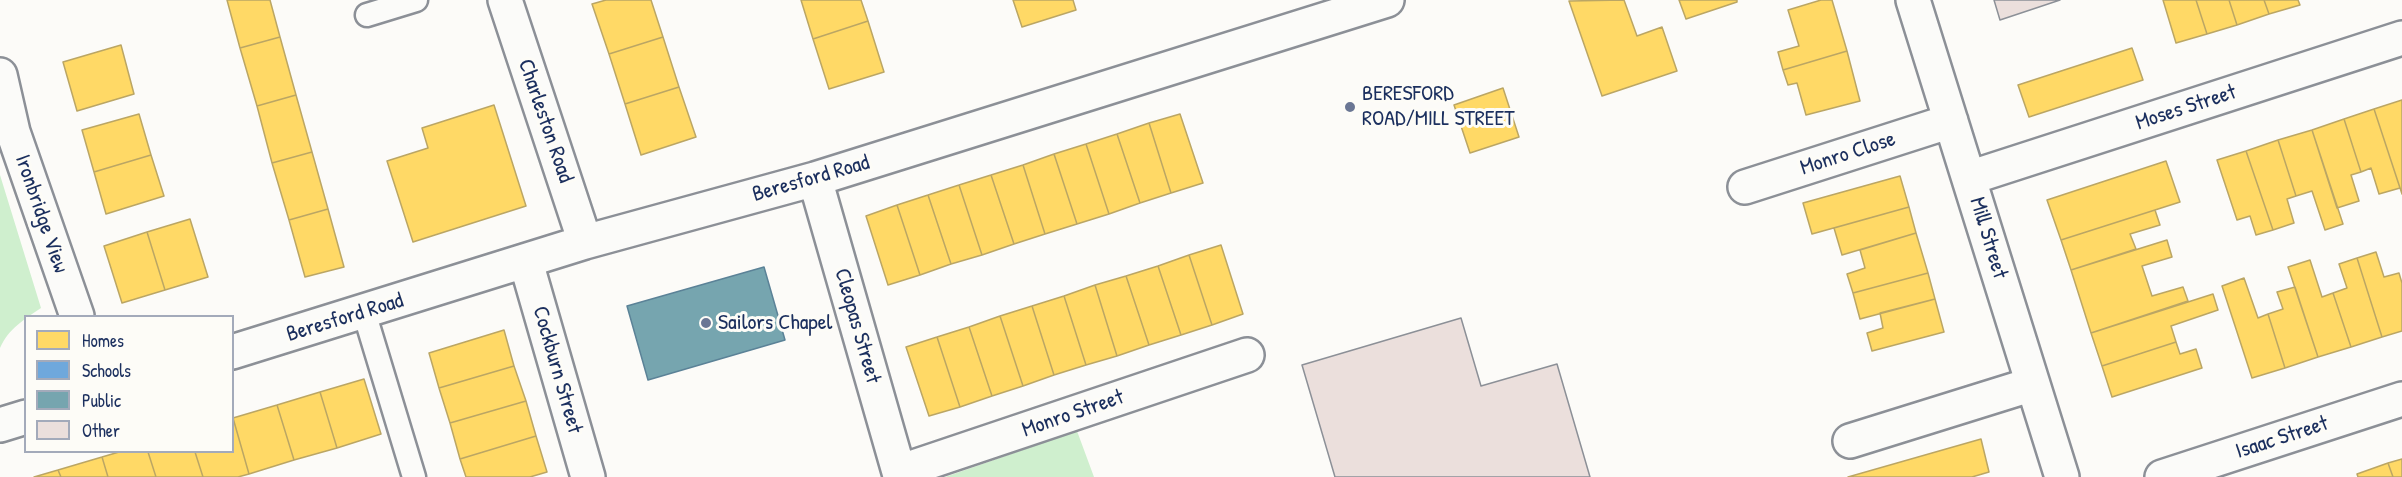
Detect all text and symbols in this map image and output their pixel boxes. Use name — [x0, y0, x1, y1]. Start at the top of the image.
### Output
street label: Charleston Road — [512, 56, 578, 186]
street label: Moses Street — [2133, 79, 2239, 137]
place label: BERESFORD ROAD/MILL STREET — [1362, 81, 1515, 132]
marker: BERESFORD ROAD/MILL STREET — [1343, 100, 1357, 114]
street label: Monro Close — [1797, 126, 1899, 182]
street label: Beresford Road — [749, 150, 873, 208]
street label: Ironbridge View — [8, 151, 74, 277]
street label: Mill Street — [1963, 194, 2013, 282]
street label: Cleopas Street — [828, 265, 886, 387]
street label: Beresford Road — [284, 288, 406, 348]
street label: Cockburn Street — [526, 303, 588, 437]
place label: Sailors Chapel — [718, 310, 832, 336]
legend — [24, 315, 234, 453]
marker: Sailors Chapel — [699, 316, 713, 330]
text: Homes — [82, 328, 124, 353]
text: Schools — [82, 358, 131, 383]
street label: Monro Street — [1019, 384, 1127, 444]
text: Public — [82, 388, 121, 413]
street label: Isaac Street — [2232, 411, 2332, 465]
text: Other — [82, 418, 120, 443]

